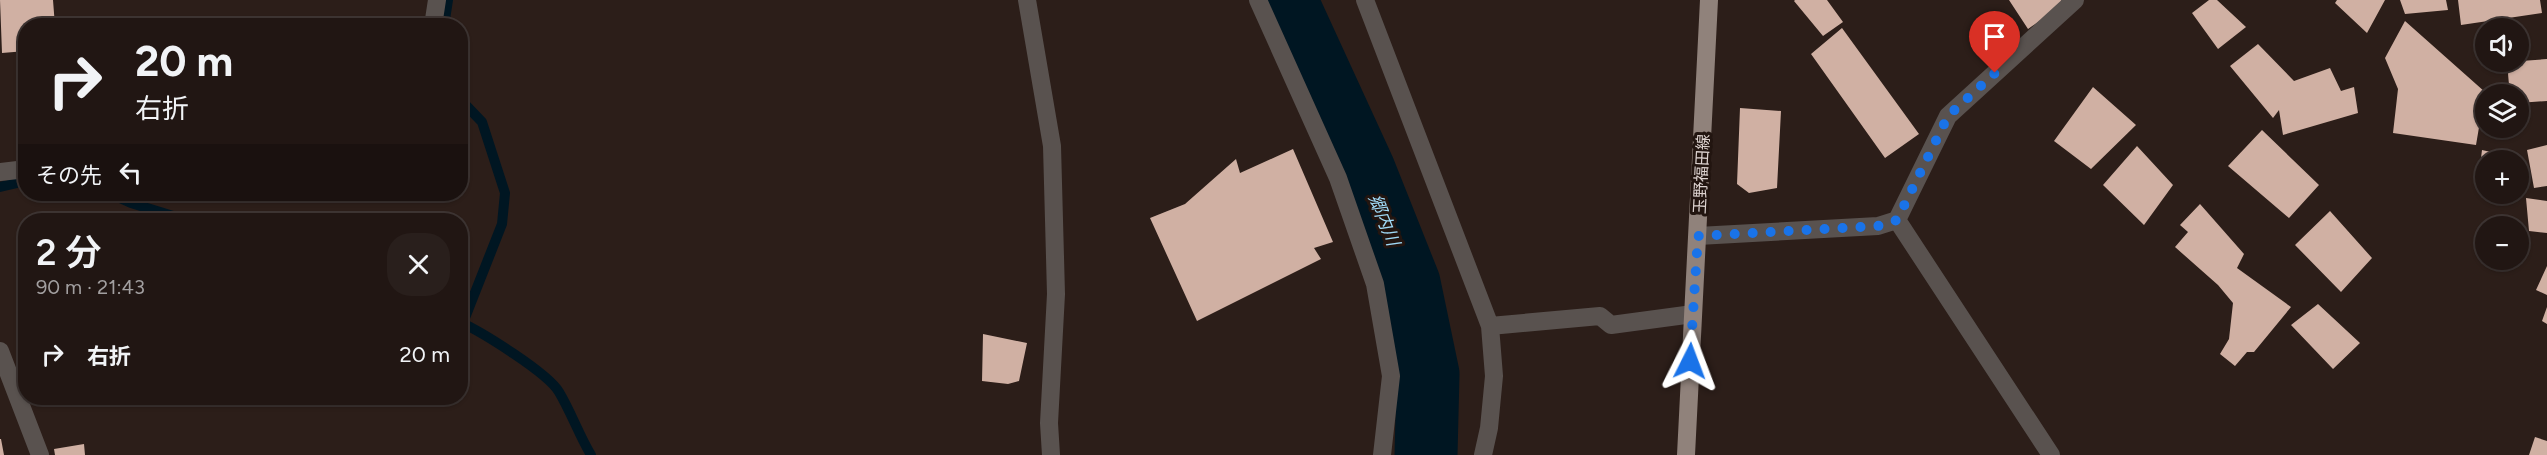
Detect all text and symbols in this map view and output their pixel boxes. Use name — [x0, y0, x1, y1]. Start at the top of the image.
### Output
pin — [1969, 11, 2020, 73]
map controls — [2475, 18, 2529, 270]
button: sound — [2475, 18, 2529, 72]
icon: arrive — [1978, 20, 2011, 53]
text: 20 m — [135, 36, 233, 87]
icon: right — [36, 42, 114, 120]
button: layers — [2475, 84, 2529, 138]
text: 右折 — [135, 92, 189, 125]
street label: 玉野福田線 — [1690, 134, 1713, 214]
button: + — [2475, 150, 2529, 204]
icon: left — [114, 156, 147, 189]
text: その先 — [36, 162, 102, 189]
water label: 郷内川 — [1364, 191, 1405, 251]
button: − — [2475, 216, 2529, 270]
text: 2 分 — [36, 231, 101, 274]
button: close — [387, 233, 450, 296]
text: 90 m · 21:43 — [36, 275, 145, 299]
position arrow — [1658, 329, 1722, 393]
icon: right — [36, 338, 69, 371]
text: 20 m — [399, 341, 450, 368]
text: 右折 — [87, 343, 131, 370]

